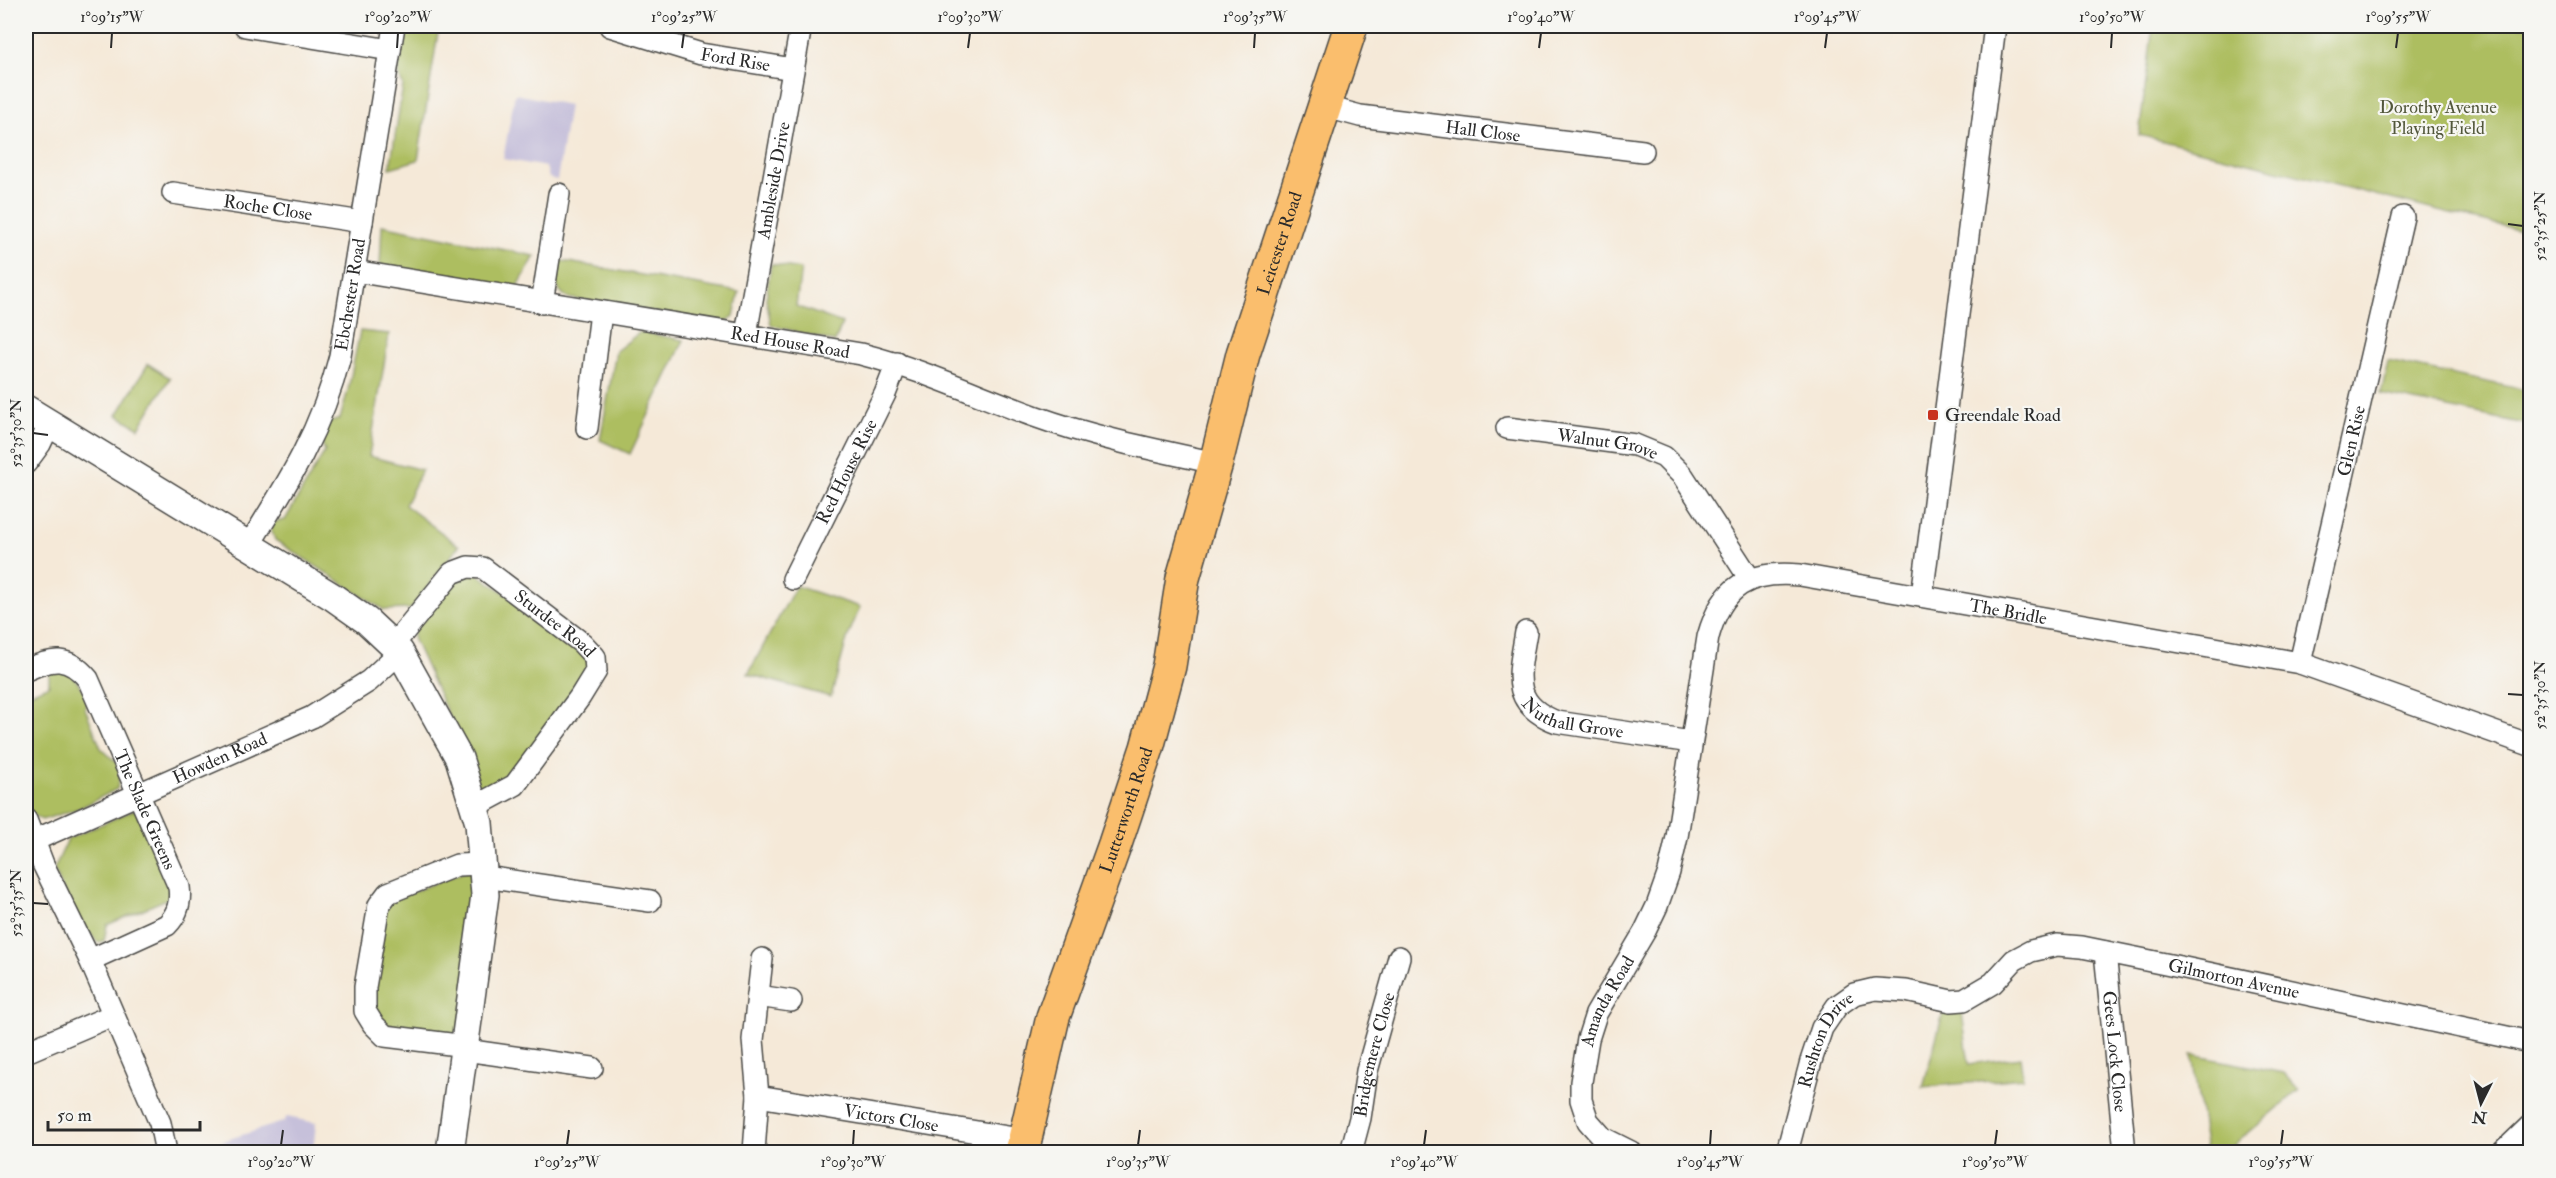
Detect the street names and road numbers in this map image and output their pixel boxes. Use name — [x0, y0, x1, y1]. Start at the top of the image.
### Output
street label: Ford Rise — [699, 43, 772, 77]
street label: Hall Close — [1444, 116, 1522, 148]
street label: Ambleside Drive — [752, 120, 796, 242]
street label: Leicester Road — [1252, 189, 1308, 298]
street label: Roche Close — [222, 190, 314, 226]
street label: Ebchester Road — [330, 237, 371, 353]
street label: Red House Road — [729, 322, 852, 364]
street label: Glen Rise — [2333, 403, 2371, 478]
street label: Red House Rise — [811, 415, 883, 528]
street label: Walnut Grove — [1555, 424, 1662, 465]
street label: Sturdee Road — [509, 585, 600, 662]
street label: The Bridle — [1968, 594, 2049, 630]
street label: Nuthall Grove — [1516, 693, 1625, 744]
street label: Howden Road — [169, 727, 271, 789]
street label: Lutterworth Road — [1095, 744, 1158, 876]
street label: The Slade Greens — [108, 746, 181, 873]
street label: Amanda Road — [1576, 951, 1640, 1049]
street label: Gilmorton Avenue — [2166, 954, 2302, 1004]
street label: Rushton Drive — [1793, 987, 1859, 1090]
street label: Bridgemere Close — [1349, 989, 1401, 1119]
street label: Gees Lock Close — [2097, 990, 2132, 1114]
street label: Victors Close — [842, 1099, 941, 1138]

